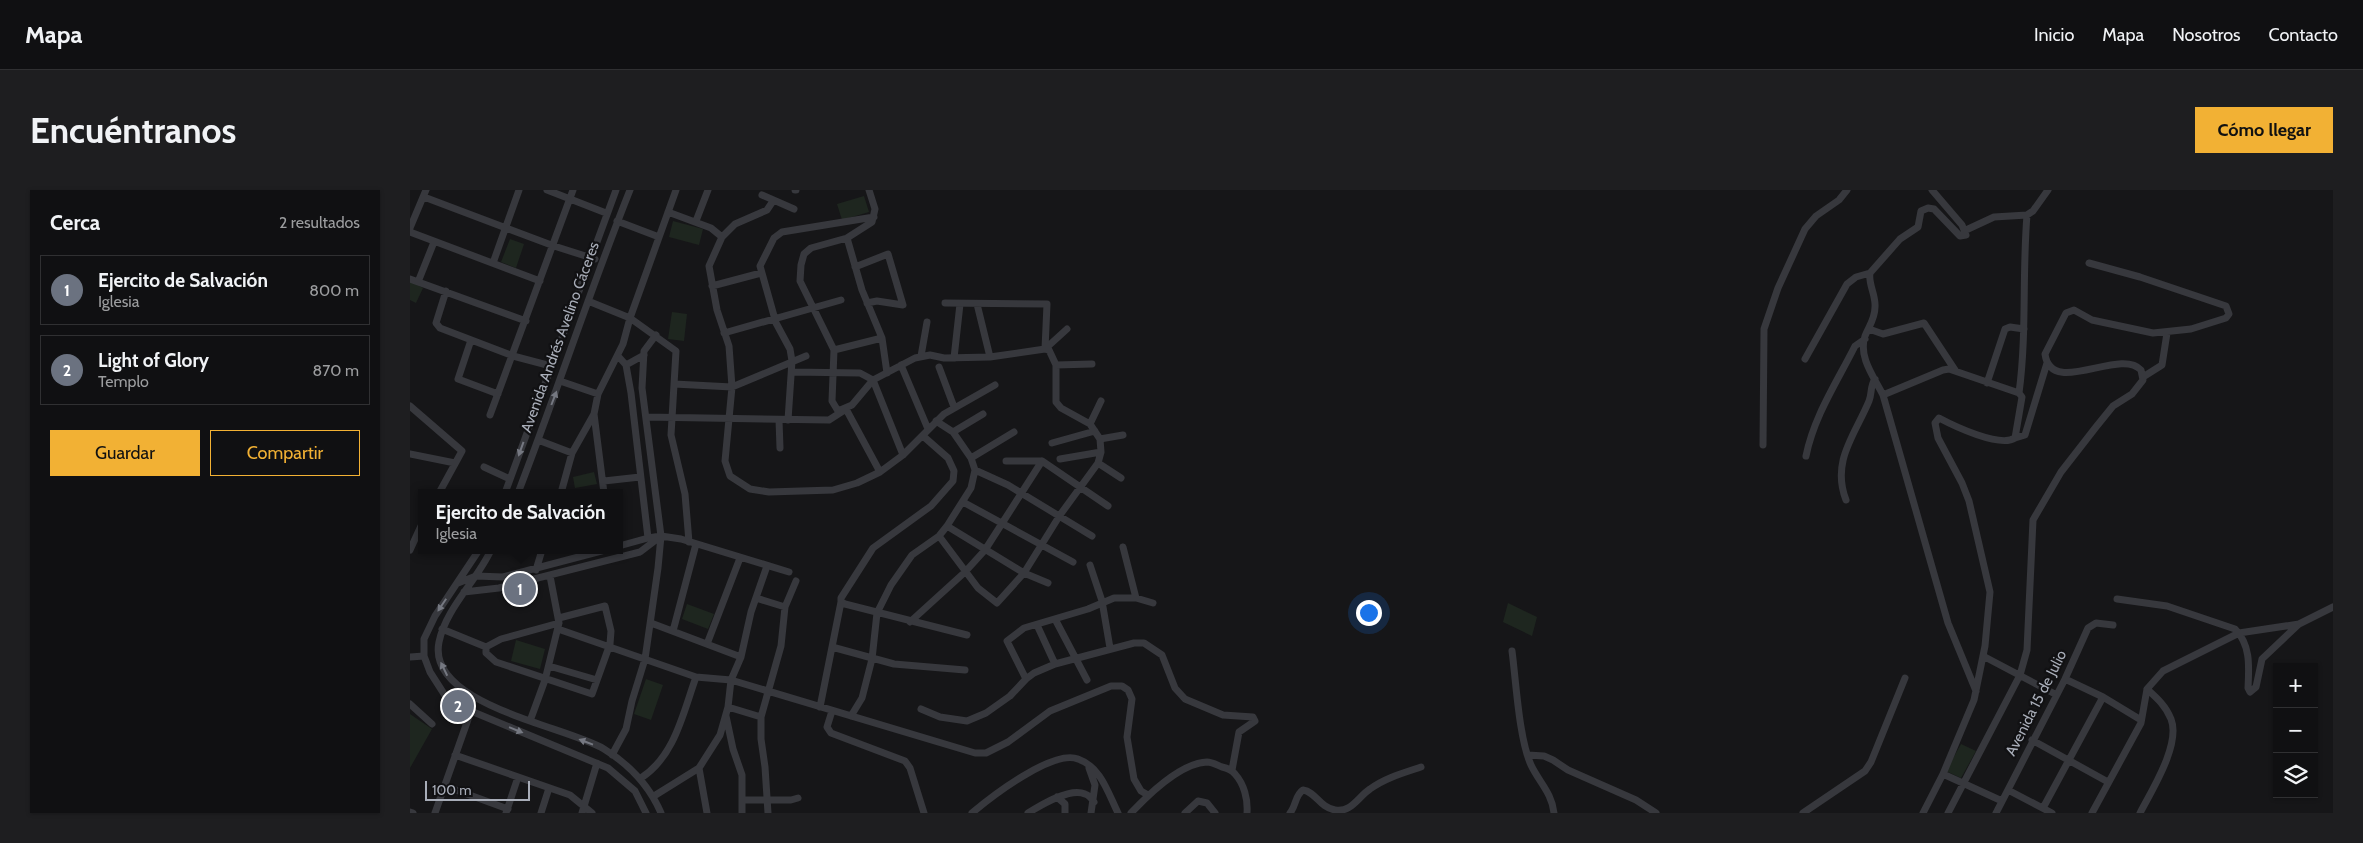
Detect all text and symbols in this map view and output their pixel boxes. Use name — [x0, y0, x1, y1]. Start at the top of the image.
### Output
text: Mapa — [25, 20, 82, 49]
text: Inicio — [2034, 24, 2074, 46]
text: Mapa — [2102, 24, 2144, 46]
text: Nosotros — [2172, 24, 2241, 46]
text: Contacto — [2269, 24, 2338, 46]
button: Cómo llegar — [2195, 107, 2333, 153]
text: Encuéntranos — [30, 109, 236, 152]
text: Cerca — [50, 210, 100, 235]
text: 2 resultados — [279, 213, 360, 232]
street label: Avenida Andrés Avelino Cáceres — [517, 239, 603, 435]
text: Ejercito de Salvación — [98, 269, 268, 292]
text: 1 — [64, 281, 70, 300]
text: 800 m — [309, 281, 359, 300]
text: Iglesia — [98, 292, 139, 311]
text: Light of Glory — [98, 349, 209, 372]
text: 2 — [63, 361, 71, 380]
text: 870 m — [313, 361, 359, 380]
text: Templo — [98, 372, 149, 391]
one-way arrow — [550, 390, 558, 405]
button: Guardar — [50, 430, 200, 476]
button: Compartir — [210, 430, 360, 476]
one-way arrow — [517, 442, 524, 457]
popup — [418, 489, 623, 554]
text: Ejercito de Salvación — [436, 501, 605, 524]
text: Iglesia — [436, 524, 477, 543]
pin: 1 — [504, 570, 536, 608]
one-way arrow — [437, 599, 447, 612]
your location — [1356, 600, 1382, 626]
street label: Avenida 15 de Julio — [2002, 647, 2070, 759]
one-way arrow — [440, 662, 448, 676]
map controls — [2273, 663, 2318, 798]
button: + — [2273, 663, 2318, 708]
pin: 2 — [442, 687, 474, 725]
button: − — [2273, 708, 2318, 753]
one-way arrow — [509, 726, 523, 734]
one-way arrow — [578, 738, 593, 746]
button: layers — [2273, 753, 2318, 798]
scale bar — [425, 778, 530, 801]
text: 100 m — [432, 781, 472, 799]

